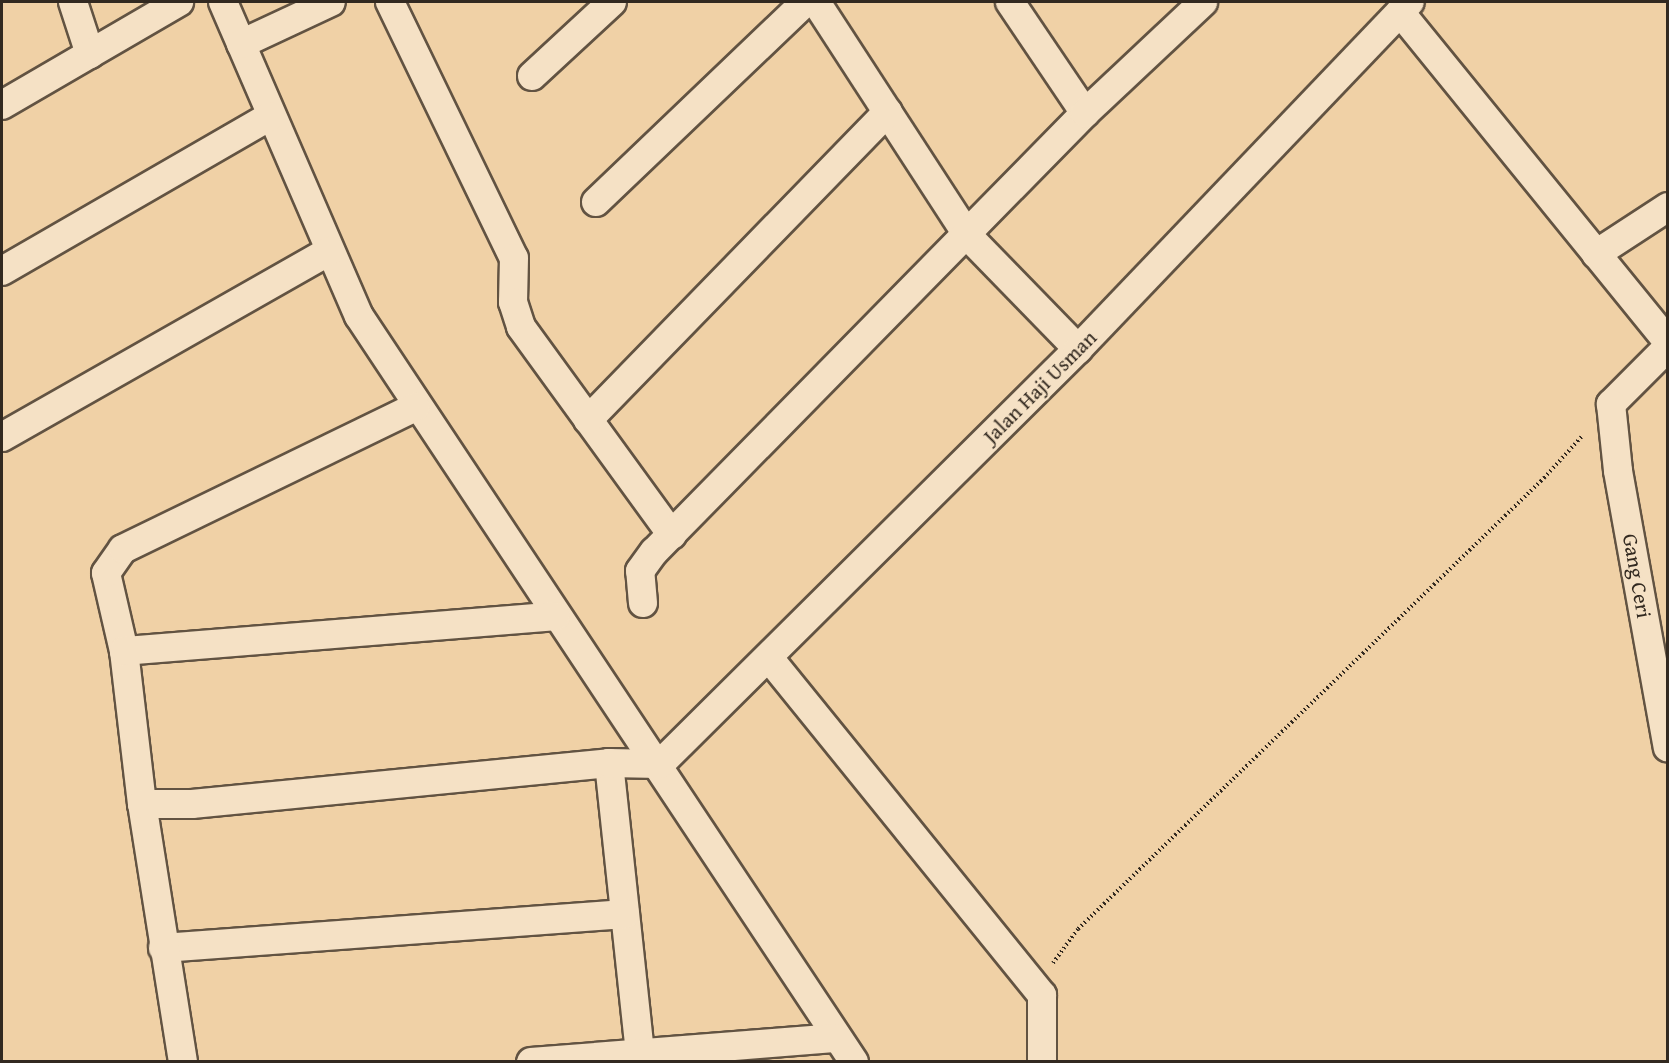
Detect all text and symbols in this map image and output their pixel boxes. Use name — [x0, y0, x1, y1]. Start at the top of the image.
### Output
street label: Jalan Haji Usman — [978, 325, 1102, 449]
street label: Gang Ceri — [1617, 532, 1657, 620]

